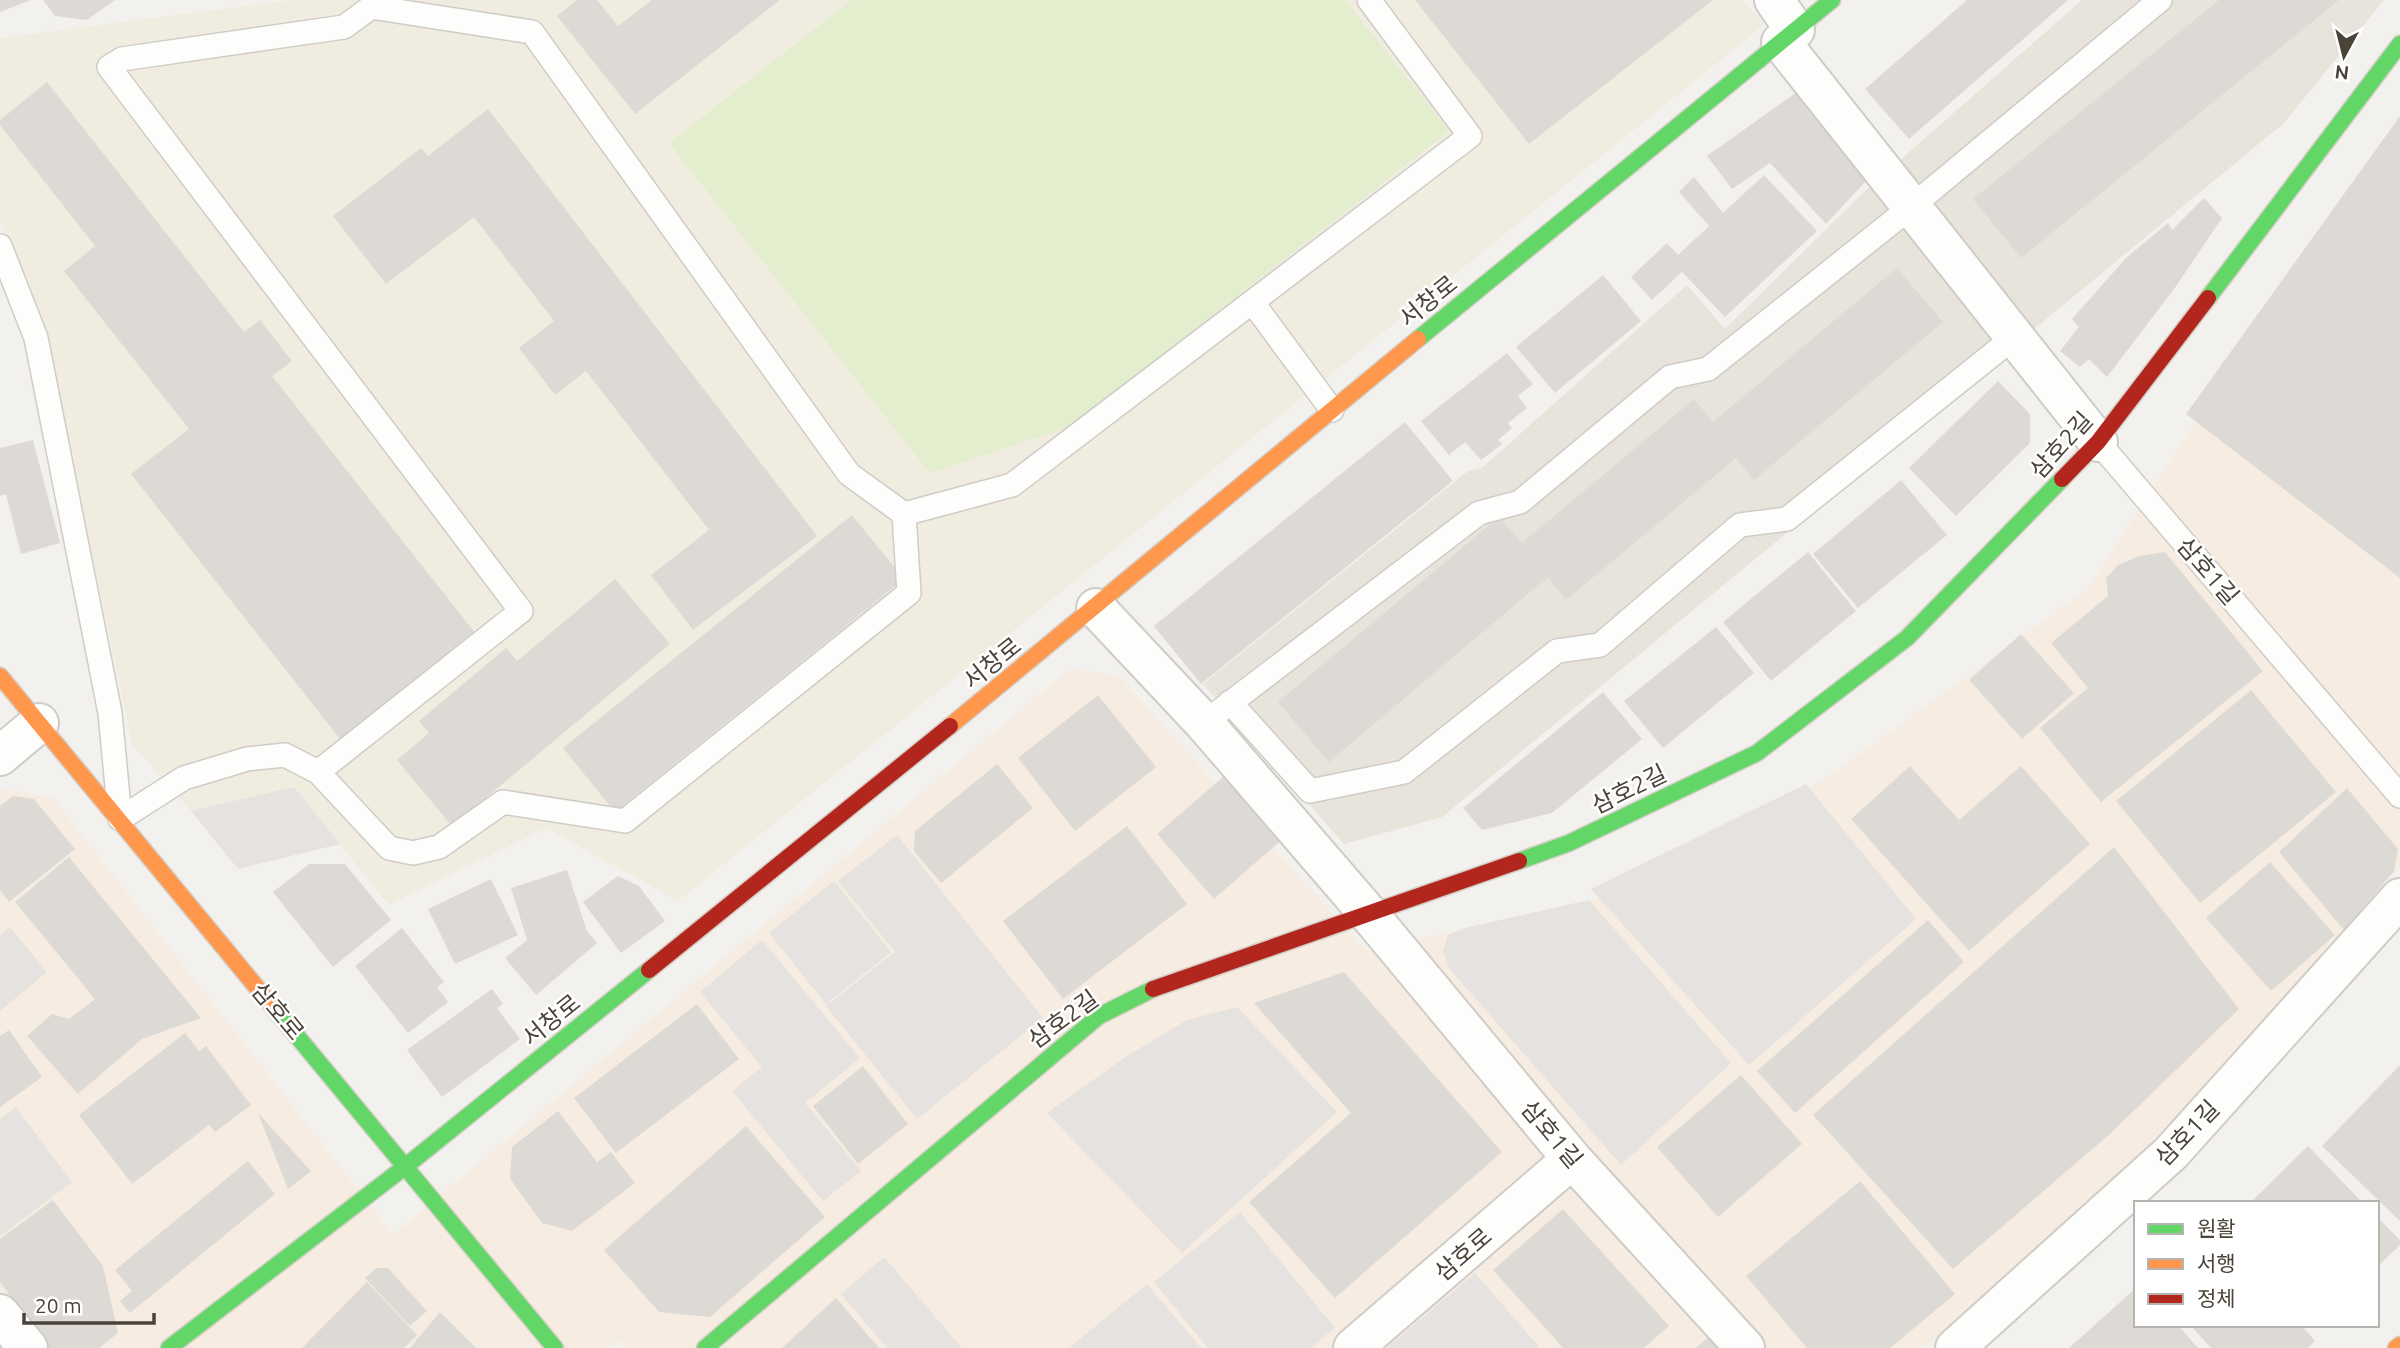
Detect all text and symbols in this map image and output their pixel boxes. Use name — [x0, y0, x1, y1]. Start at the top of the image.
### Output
north arrow — [2309, 21, 2379, 91]
text: N — [2334, 61, 2350, 85]
street label: 서창로 — [1394, 270, 1462, 332]
street label: 삼호2길 — [2024, 406, 2098, 484]
street label: 삼호1길 — [2172, 532, 2244, 610]
street label: 서창로 — [958, 632, 1026, 694]
street label: 삼호2길 — [1587, 759, 1671, 819]
street label: 삼호로 — [246, 977, 310, 1045]
street label: 삼호2길 — [1023, 985, 1103, 1053]
street label: 서창로 — [517, 989, 585, 1051]
street label: 삼호1길 — [1516, 1095, 1588, 1173]
street label: 삼호1길 — [2150, 1095, 2224, 1171]
legend — [2134, 1201, 2379, 1327]
text: 원활 — [2197, 1216, 2236, 1240]
street label: 삼호로 — [1429, 1222, 1497, 1286]
text: 서행 — [2197, 1251, 2236, 1275]
scale bar — [24, 1282, 154, 1326]
text: 정체 — [2197, 1286, 2236, 1310]
text: 20 m — [35, 1293, 82, 1317]

